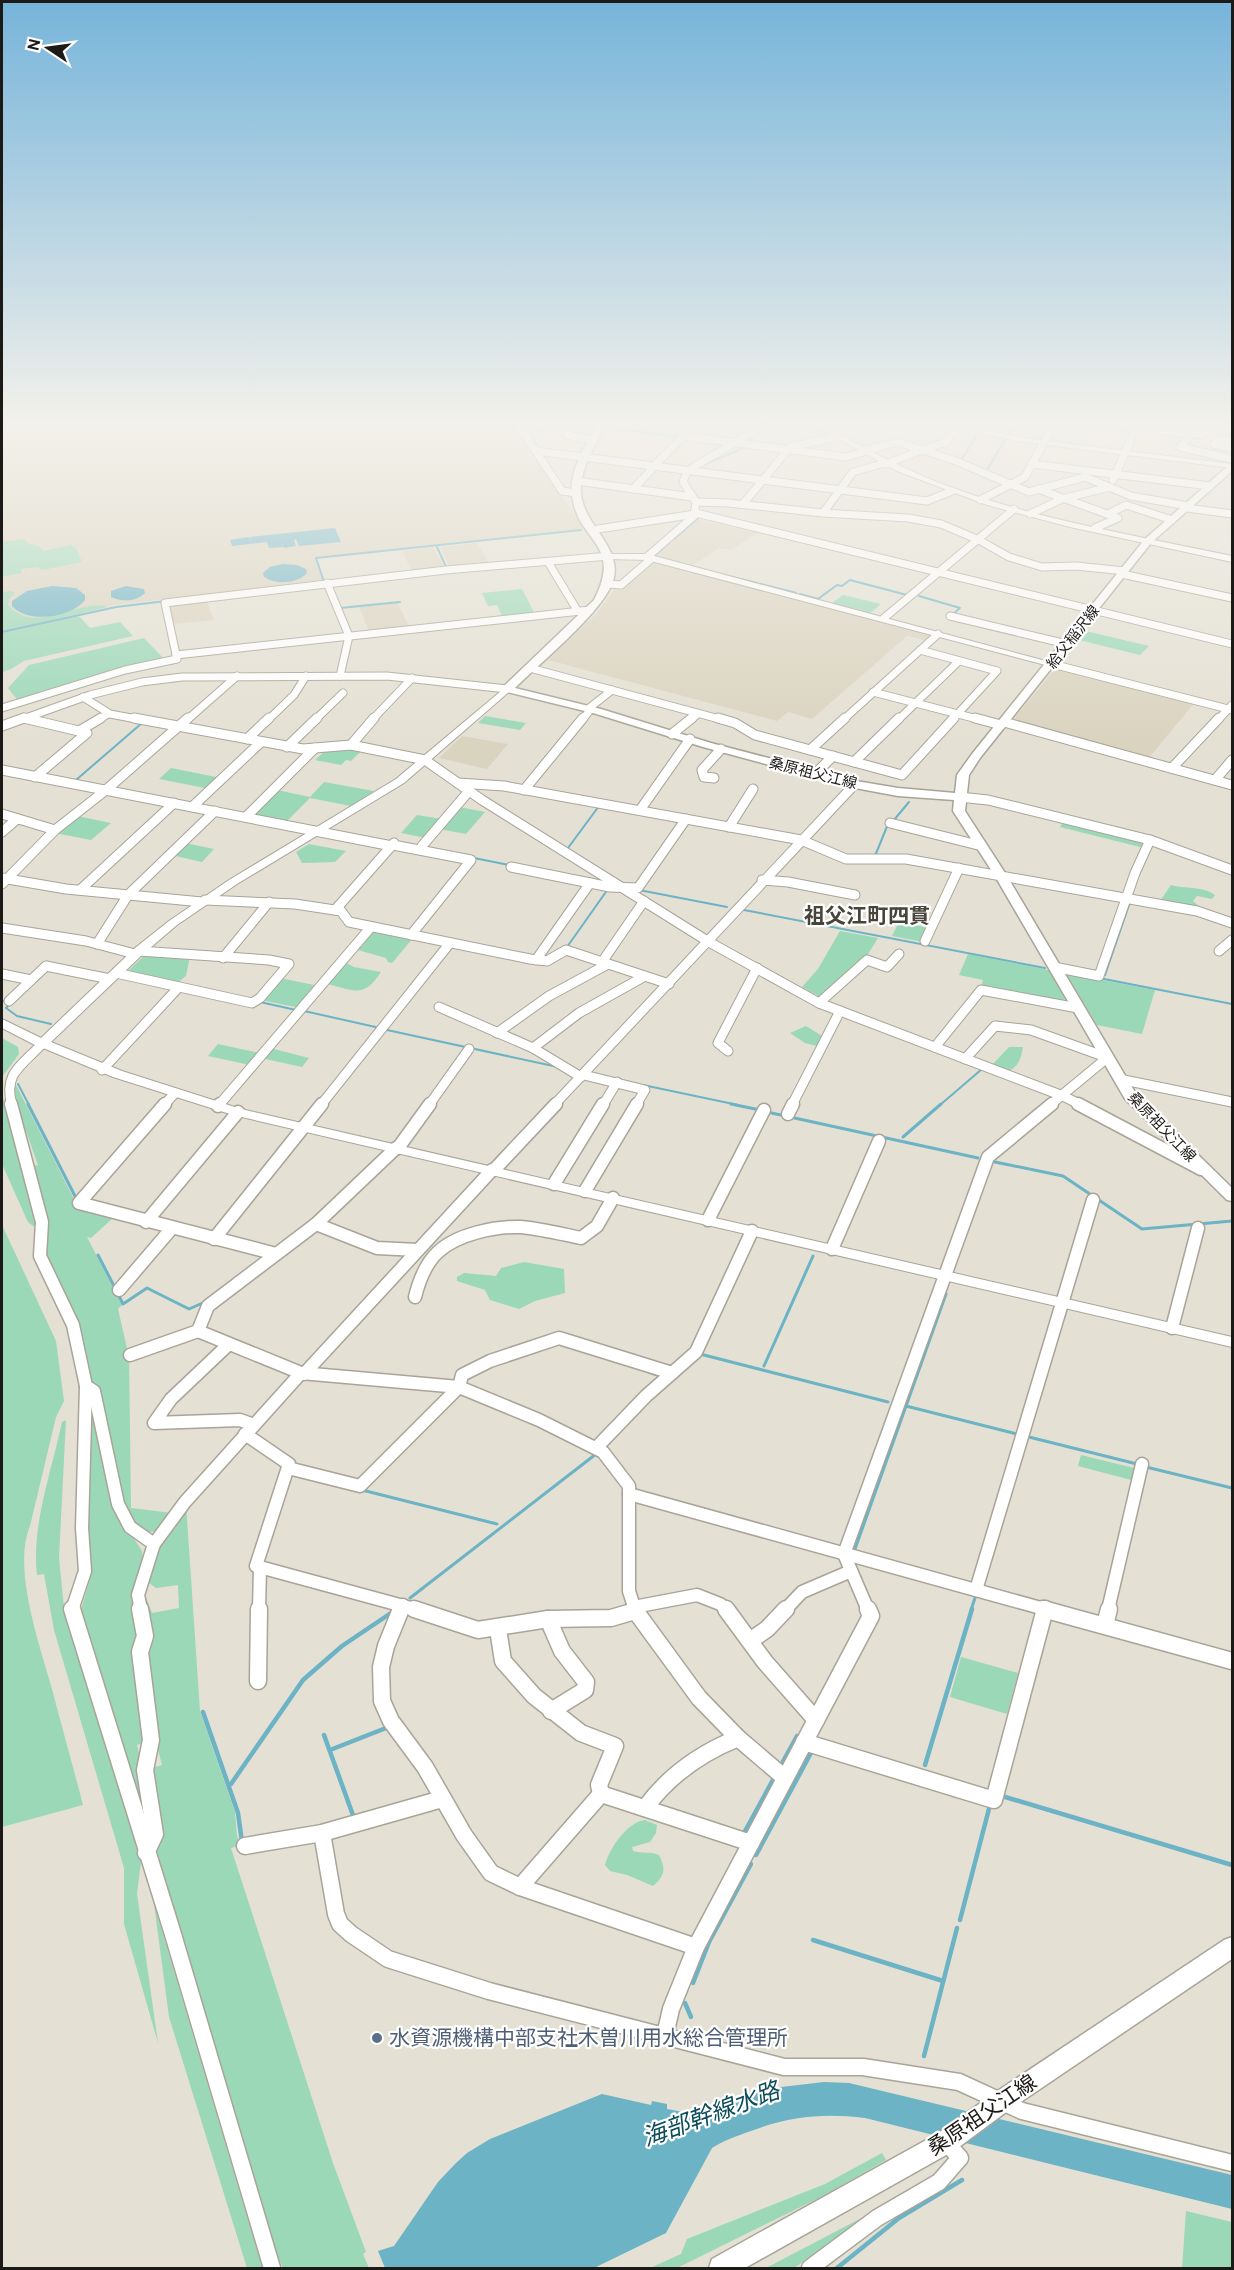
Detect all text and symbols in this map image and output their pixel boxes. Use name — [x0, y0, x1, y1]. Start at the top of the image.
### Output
north arrow — [18, 18, 78, 78]
text: N — [24, 37, 46, 53]
street label: 給父稲沢線 — [1043, 602, 1105, 673]
street label: 桑原祖父江線 — [767, 754, 859, 795]
district label: 祖父江町四貫 — [804, 904, 930, 931]
street label: 桑原祖父江線 — [1123, 1089, 1199, 1167]
place label: 水資源機構中部支社木曽川用水総合管理所 — [389, 2026, 788, 2053]
marker: 水資源機構中部支社木曽川用水総合管理所 — [370, 2031, 384, 2045]
street label: 桑原祖父江線 — [923, 2070, 1043, 2163]
water label: 海部幹線水路 — [639, 2076, 786, 2155]

